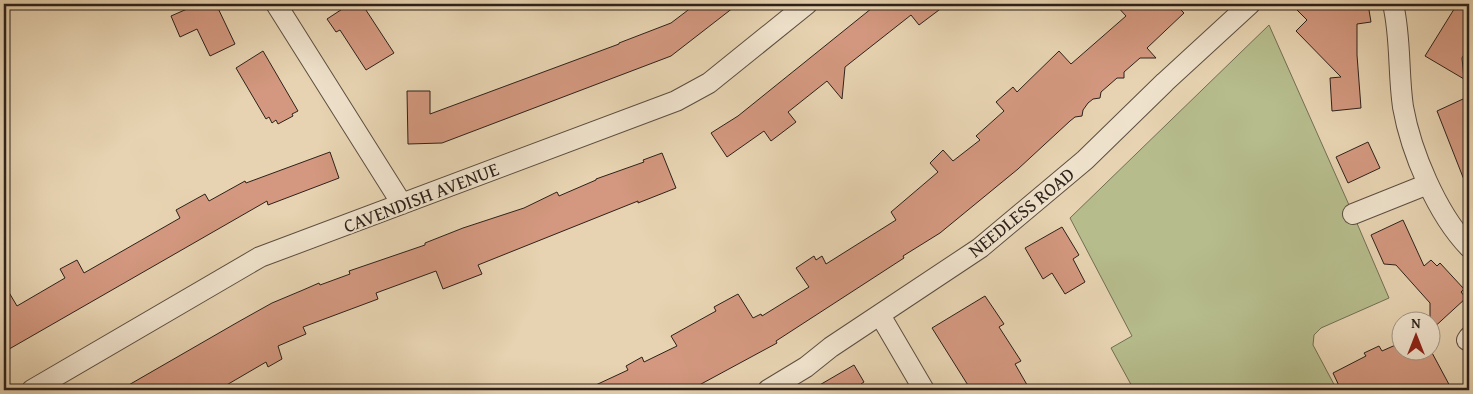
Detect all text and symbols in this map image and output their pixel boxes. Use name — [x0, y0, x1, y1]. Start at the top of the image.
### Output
street label: CAVENDISH AVENUE — [339, 154, 503, 240]
street label: NEEDLESS ROAD — [962, 160, 1080, 264]
north arrow — [1390, 312, 1440, 362]
text: N — [1411, 313, 1421, 333]

